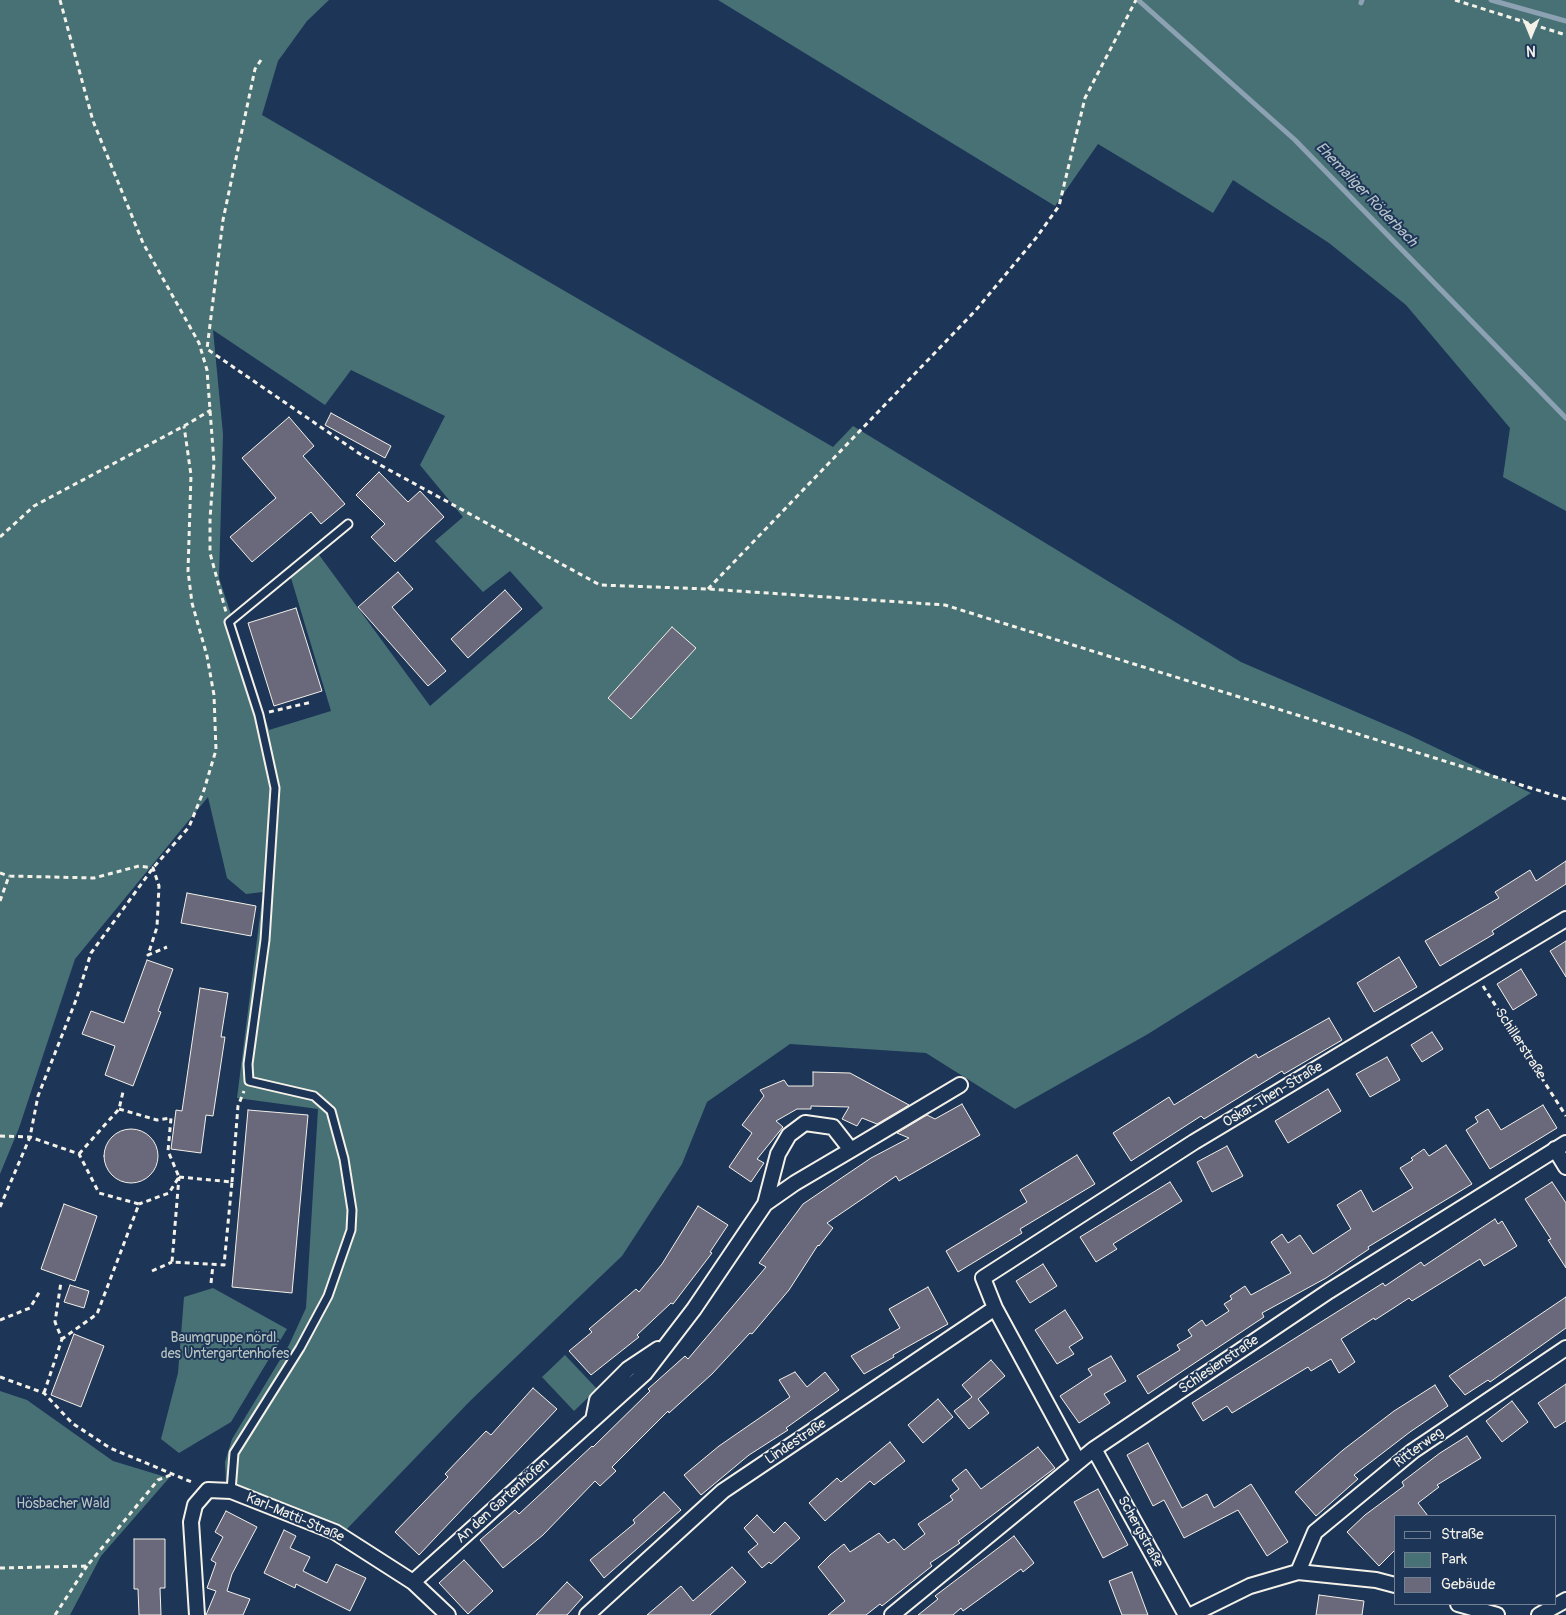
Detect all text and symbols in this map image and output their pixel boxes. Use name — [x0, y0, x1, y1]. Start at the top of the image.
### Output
north arrow — [1506, 10, 1556, 60]
text: N — [1526, 42, 1536, 59]
water label: Ehemaliger Röderbach — [1311, 139, 1421, 251]
street label: Schillerstraße — [1491, 1005, 1549, 1083]
street label: Oskar-Then-Straße — [1220, 1059, 1326, 1131]
park label: Baumgruppe nördl. des Untergartenhofes — [161, 1330, 289, 1362]
street label: Schlesienstraße — [1176, 1332, 1262, 1398]
street label: Lindestraße — [762, 1415, 830, 1469]
street label: Ritterweg — [1391, 1424, 1447, 1472]
street label: An den Gartenhöfen — [453, 1455, 553, 1547]
street label: Karl-Matti-Straße — [243, 1490, 347, 1546]
street label: Schergstraße — [1114, 1494, 1166, 1570]
park label: Hösbacher Wald — [16, 1496, 110, 1512]
legend — [1394, 1515, 1556, 1605]
text: Straße — [1441, 1525, 1484, 1544]
text: Park — [1441, 1550, 1467, 1569]
text: Gebäude — [1441, 1575, 1495, 1594]

